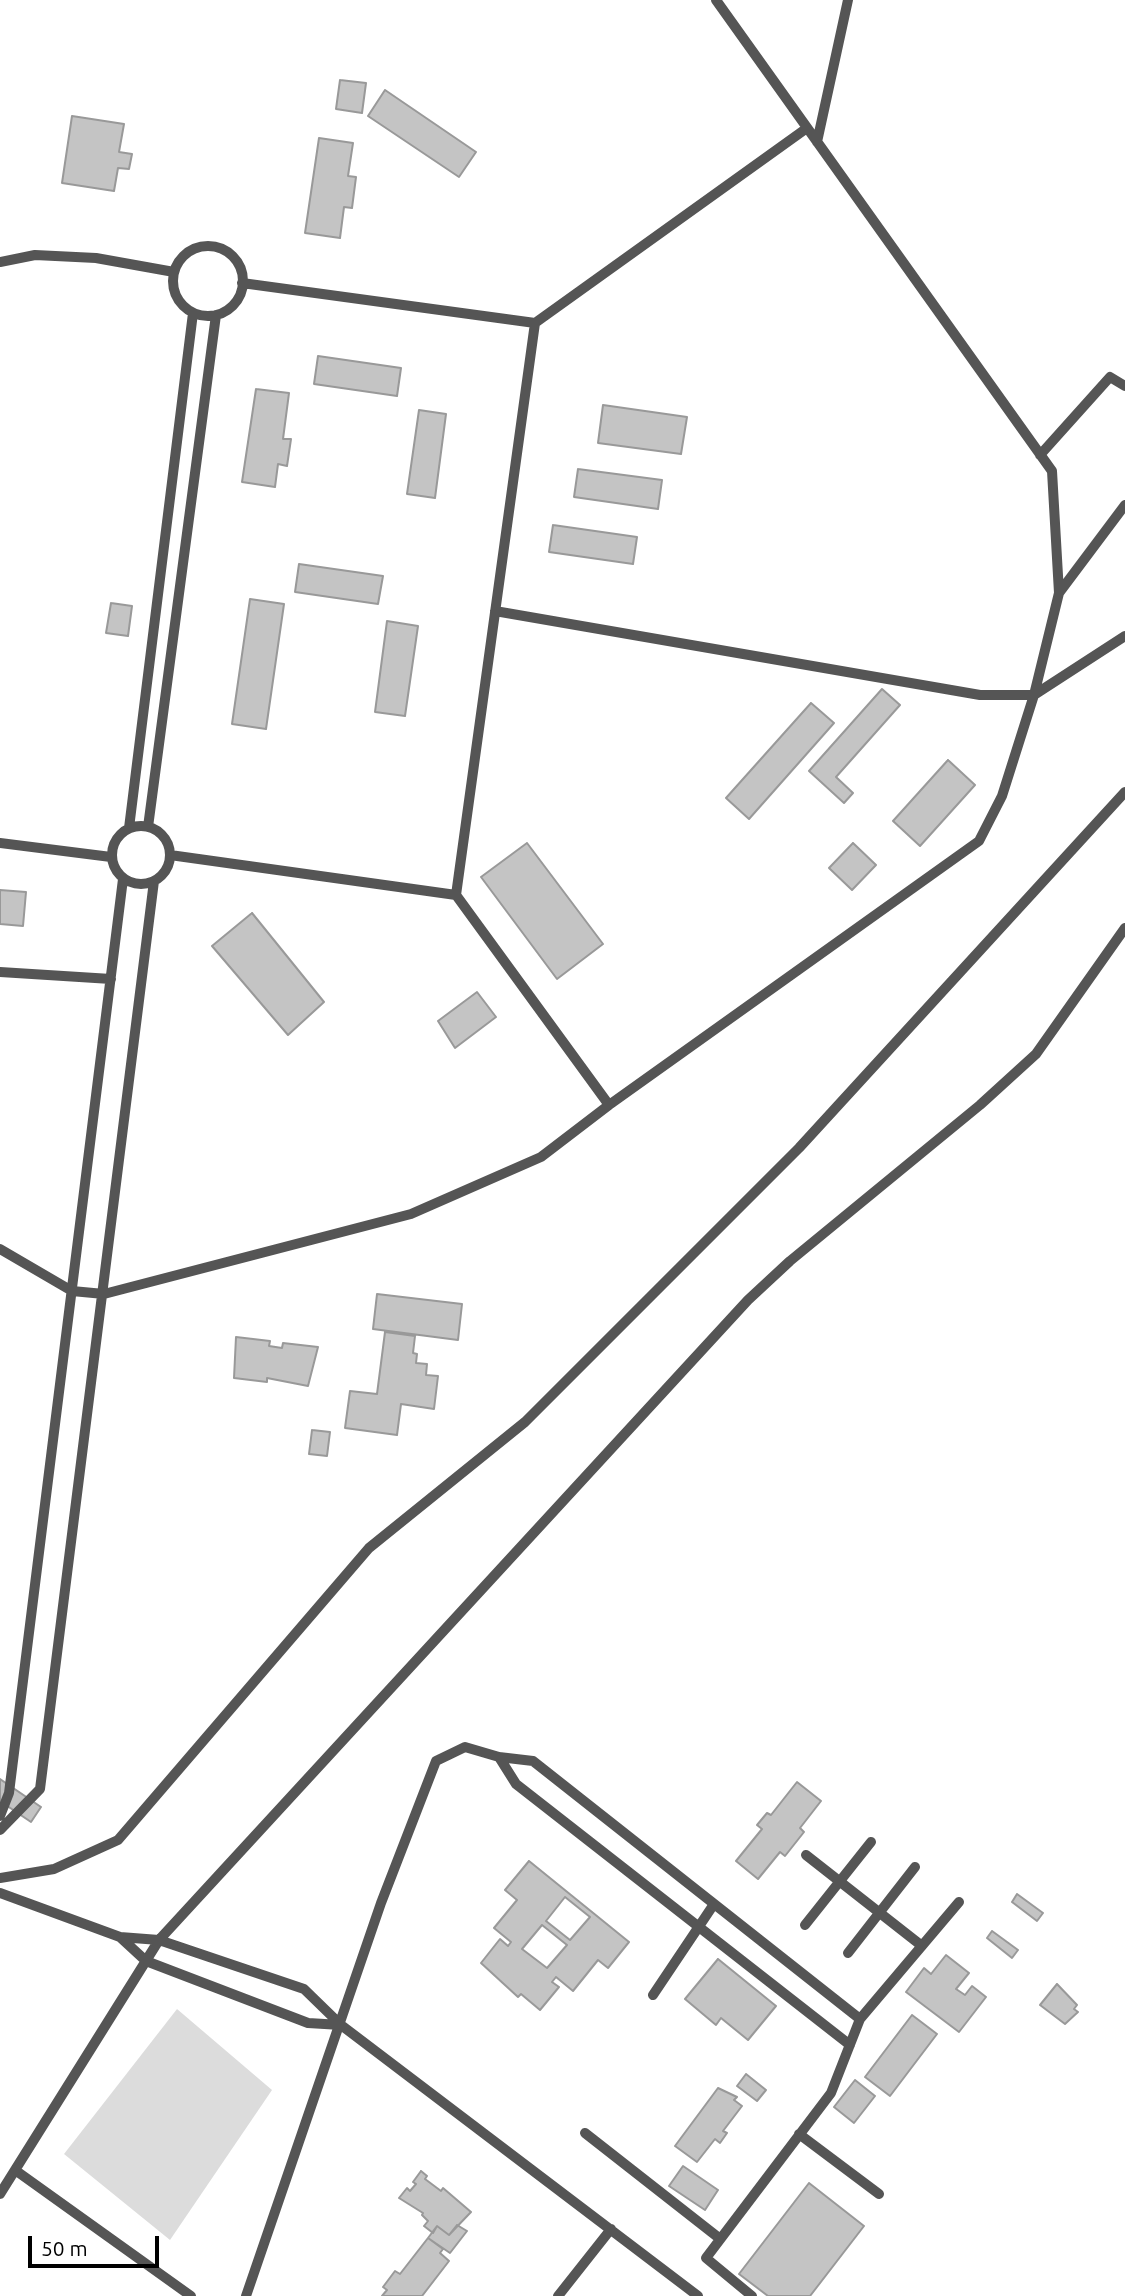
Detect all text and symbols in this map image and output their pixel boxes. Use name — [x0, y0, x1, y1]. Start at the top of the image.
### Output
scale bar — [32, 2222, 163, 2266]
text: 50 m — [41, 2236, 88, 2260]

